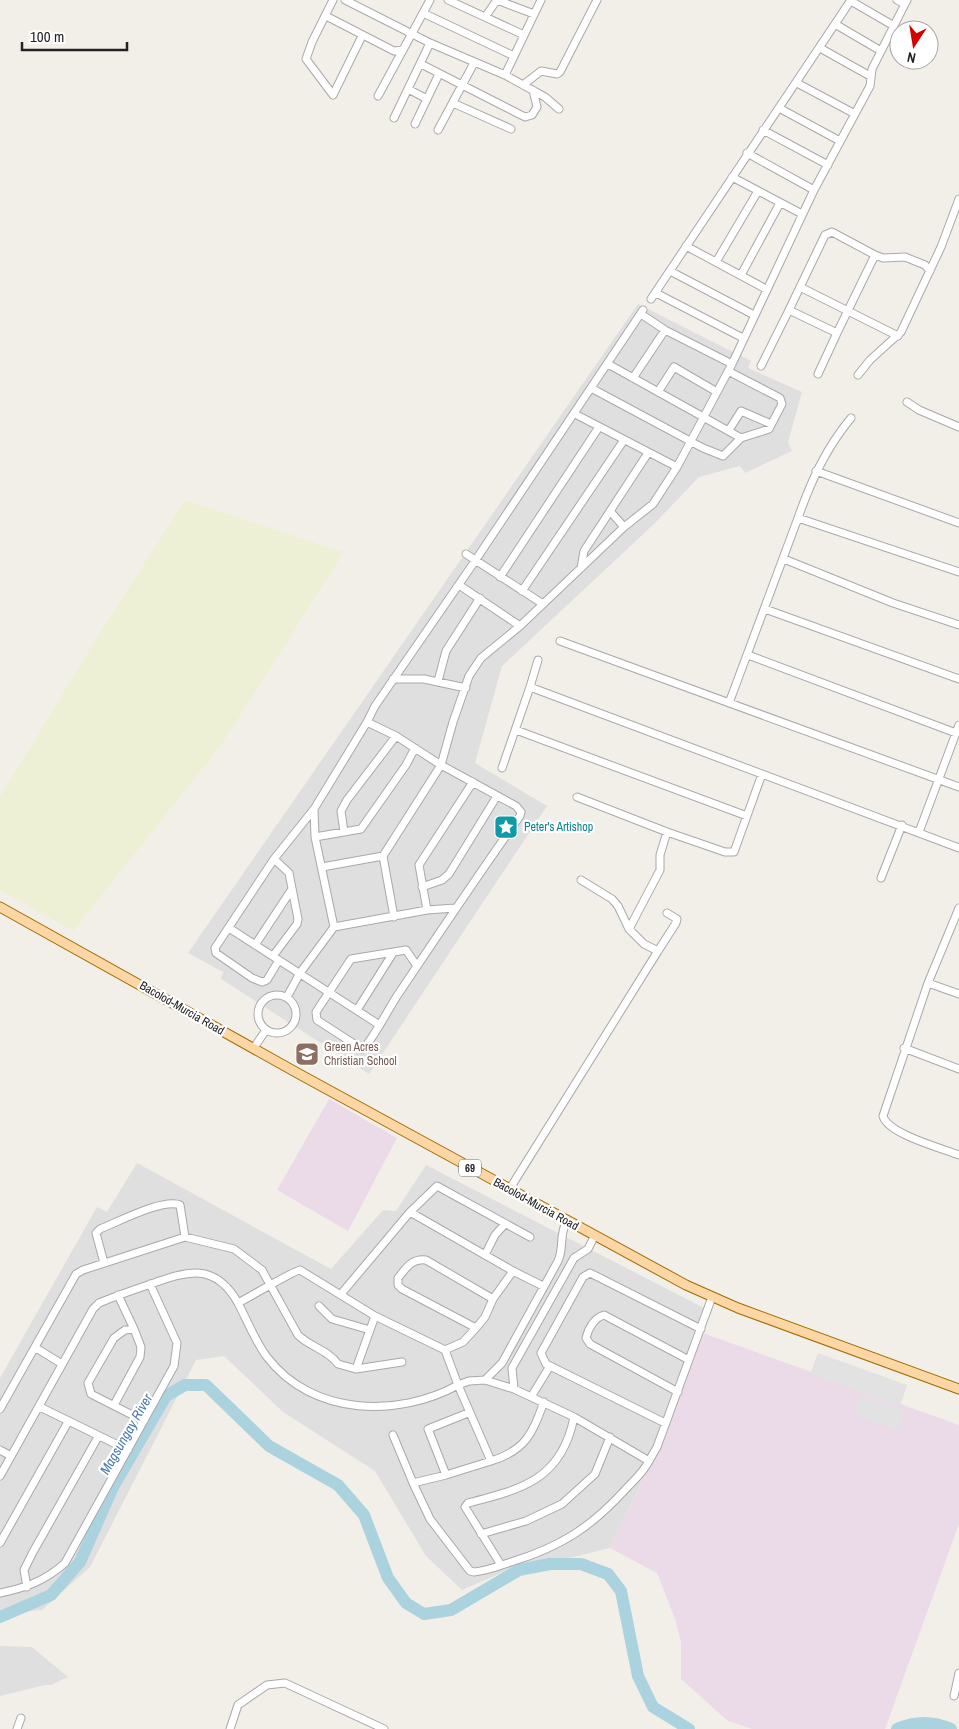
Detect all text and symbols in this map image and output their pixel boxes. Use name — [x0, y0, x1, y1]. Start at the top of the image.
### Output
scale bar — [22, 20, 128, 52]
north arrow — [889, 20, 939, 70]
text: 100 m — [30, 26, 64, 47]
text: N — [905, 48, 917, 67]
place icon: Peter's Artishop — [493, 814, 519, 840]
place label: Peter's Artishop — [524, 819, 593, 835]
street label: Bacolod-Murcia Road — [137, 977, 227, 1039]
place label: Green Acres Christian School — [324, 1039, 397, 1069]
school or university icon: Green Acres Christian School — [294, 1041, 320, 1067]
road number: 69 — [459, 1160, 481, 1176]
street label: Bacolod-Murcia Road — [491, 1174, 581, 1234]
water label: Magsungay River — [96, 1390, 157, 1477]

